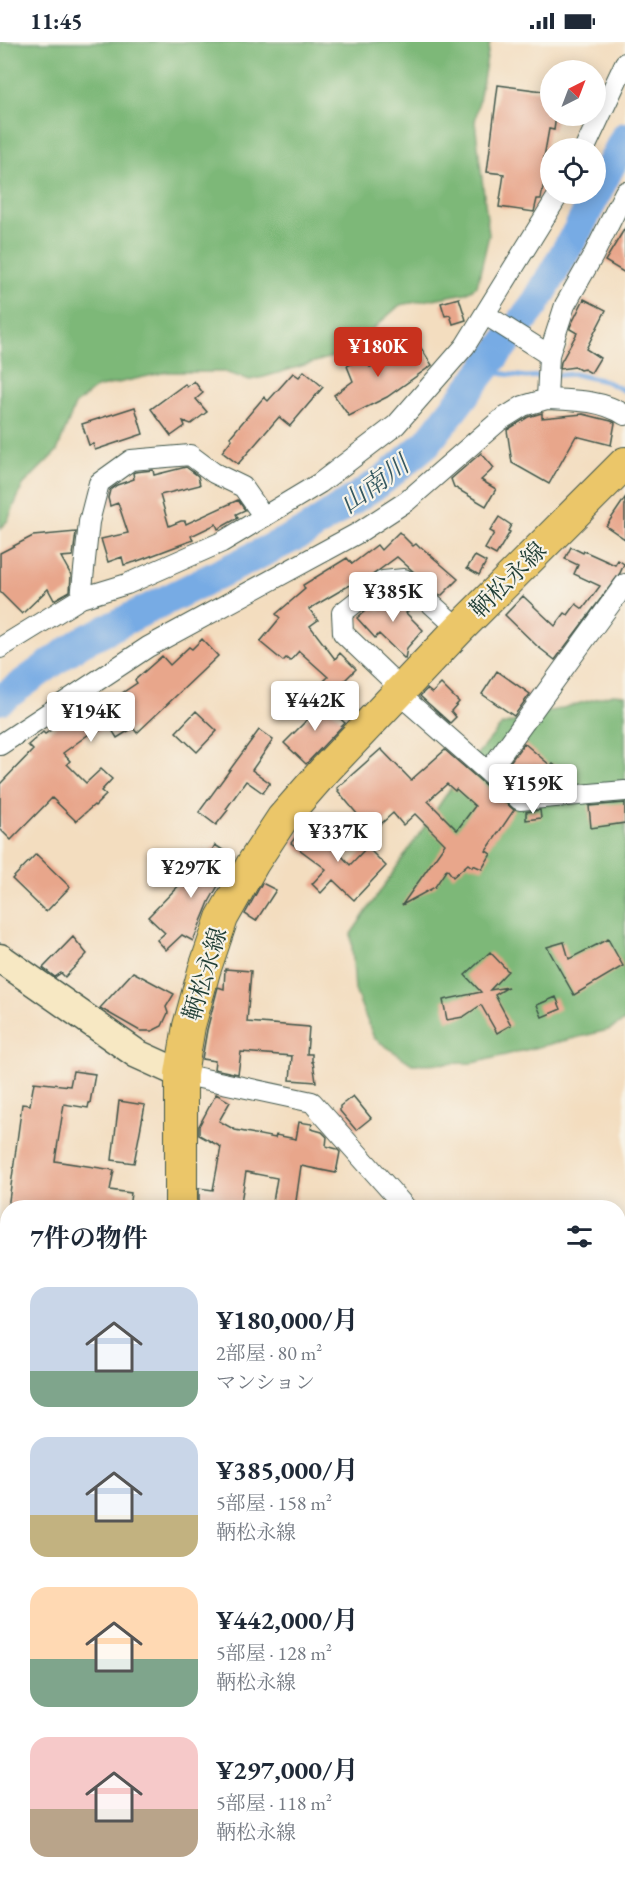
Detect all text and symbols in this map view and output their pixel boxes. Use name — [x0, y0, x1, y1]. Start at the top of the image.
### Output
text: 11:45 — [30, 7, 83, 36]
north arrow — [540, 60, 606, 126]
map controls — [540, 60, 606, 204]
button: locate — [540, 138, 606, 204]
pin: ¥180K — [336, 327, 420, 378]
text: ¥180K — [348, 333, 408, 359]
water label: 山南川 — [332, 446, 418, 521]
street label: 鞆松永線 — [463, 535, 553, 625]
pin: ¥385K — [351, 572, 435, 623]
text: ¥385K — [363, 578, 423, 604]
pin: ¥442K — [273, 681, 357, 732]
text: ¥442K — [285, 687, 345, 713]
pin: ¥194K — [49, 692, 133, 743]
text: ¥194K — [61, 698, 121, 724]
pin: ¥159K — [491, 764, 575, 815]
text: ¥159K — [503, 770, 563, 796]
pin: ¥337K — [296, 812, 380, 863]
text: ¥337K — [308, 818, 368, 844]
pin: ¥297K — [149, 848, 233, 899]
text: ¥297K — [161, 854, 221, 880]
street label: 鞆松永線 — [176, 923, 233, 1024]
icon: filters — [563, 1220, 596, 1253]
text: 7件の物件 — [30, 1221, 148, 1255]
text: ¥180,000/月 — [216, 1303, 358, 1337]
icon: home — [78, 1311, 150, 1383]
text: 2部屋 · 80 m² — [216, 1340, 322, 1366]
text: マンション — [216, 1369, 315, 1395]
text: ¥385,000/月 — [216, 1453, 358, 1487]
icon: home — [78, 1461, 150, 1533]
text: 5部屋 · 158 m² — [216, 1490, 332, 1516]
text: 鞆松永線 — [216, 1519, 296, 1545]
text: ¥442,000/月 — [216, 1603, 358, 1637]
icon: home — [78, 1611, 150, 1683]
text: 5部屋 · 128 m² — [216, 1640, 332, 1666]
text: 鞆松永線 — [216, 1669, 296, 1695]
text: ¥297,000/月 — [216, 1753, 358, 1787]
icon: home — [78, 1761, 150, 1833]
text: 5部屋 · 118 m² — [216, 1790, 332, 1816]
text: 鞆松永線 — [216, 1819, 296, 1845]

